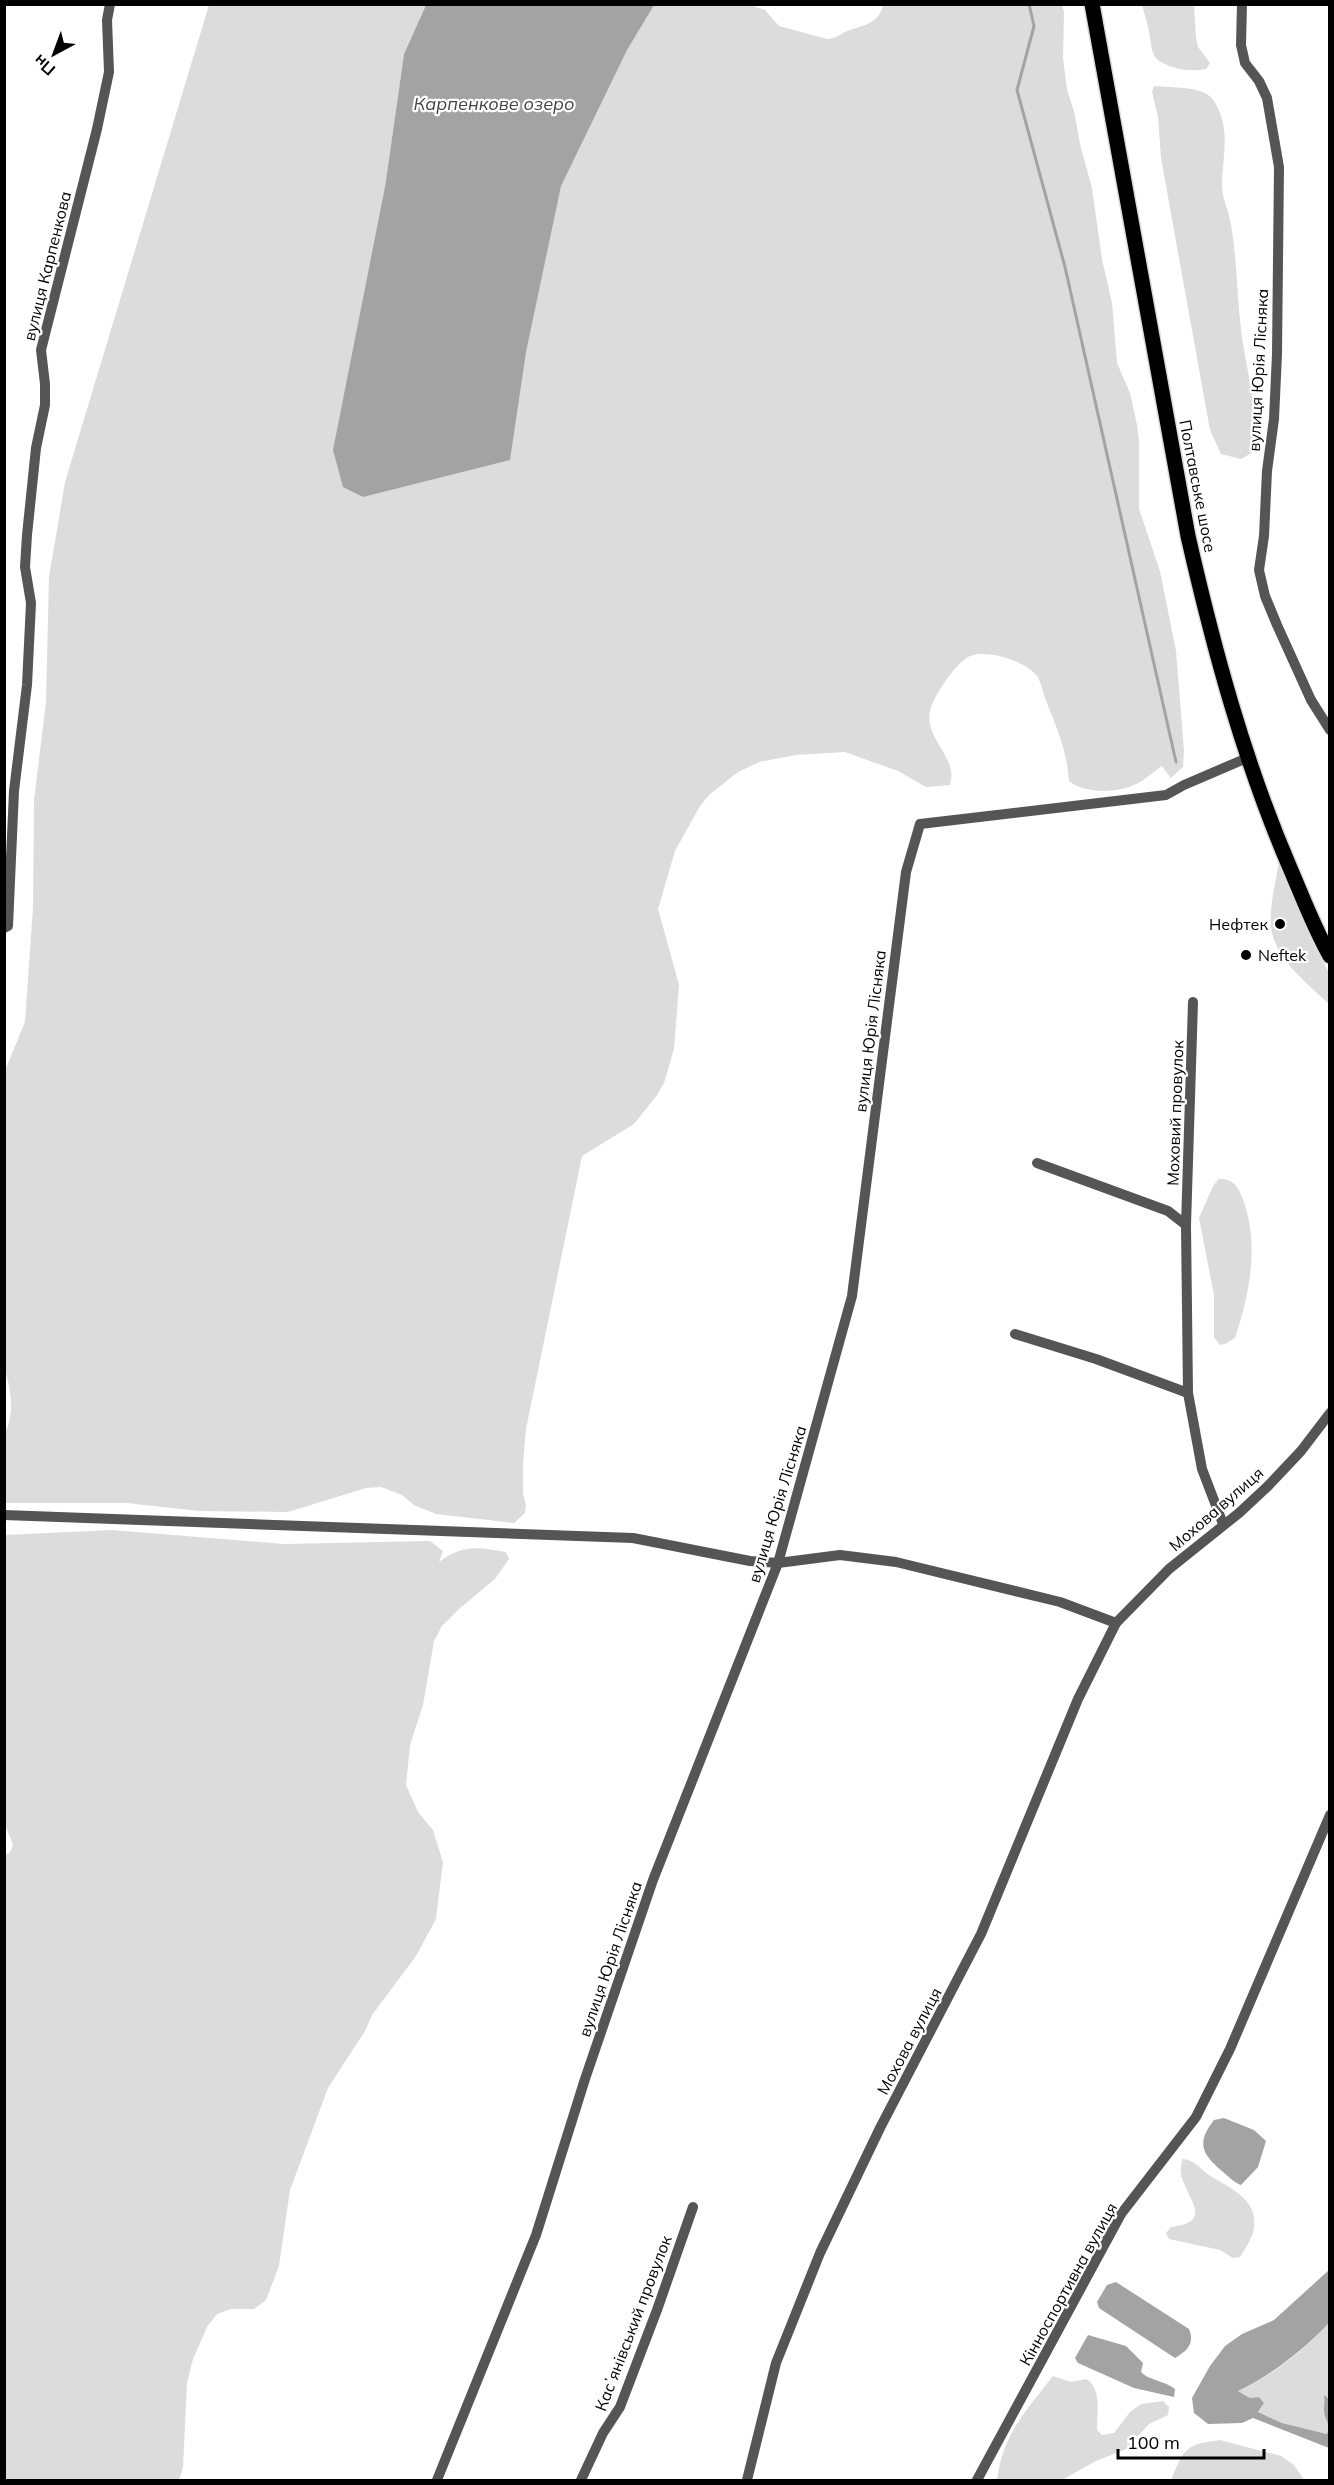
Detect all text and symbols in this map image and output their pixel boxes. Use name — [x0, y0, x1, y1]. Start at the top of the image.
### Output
north arrow — [24, 24, 84, 84]
text: Пн — [29, 50, 59, 80]
water label: Карпенкове озеро — [413, 92, 575, 115]
street label: вулиця Карпенкова — [19, 189, 75, 343]
street label: вулиця Юрія Лісняка — [1244, 288, 1272, 452]
street label: Полтавське шосе — [1175, 418, 1221, 554]
place label: Нефтек — [1209, 914, 1268, 934]
marker: Нефтек — [1273, 917, 1287, 931]
place label: Neftek — [1258, 945, 1307, 965]
marker: Neftek — [1239, 948, 1253, 962]
street label: вулиця Юрія Лісняка — [850, 949, 890, 1113]
street label: Моховий провулок — [1162, 1039, 1188, 1186]
street label: вулиця Юрія Лісняка — [744, 1423, 810, 1585]
street label: Мохова вулиця — [1165, 1463, 1267, 1555]
street label: вулиця Юрія Лісняка — [574, 1879, 646, 2039]
street label: Мохова вулиця — [872, 1984, 946, 2098]
street label: Кінноспортивна вулиця — [1015, 2199, 1121, 2369]
street label: Касʼянівський провулок — [590, 2232, 676, 2414]
scale bar — [1118, 2422, 1264, 2460]
text: 100 m — [1127, 2431, 1180, 2454]

